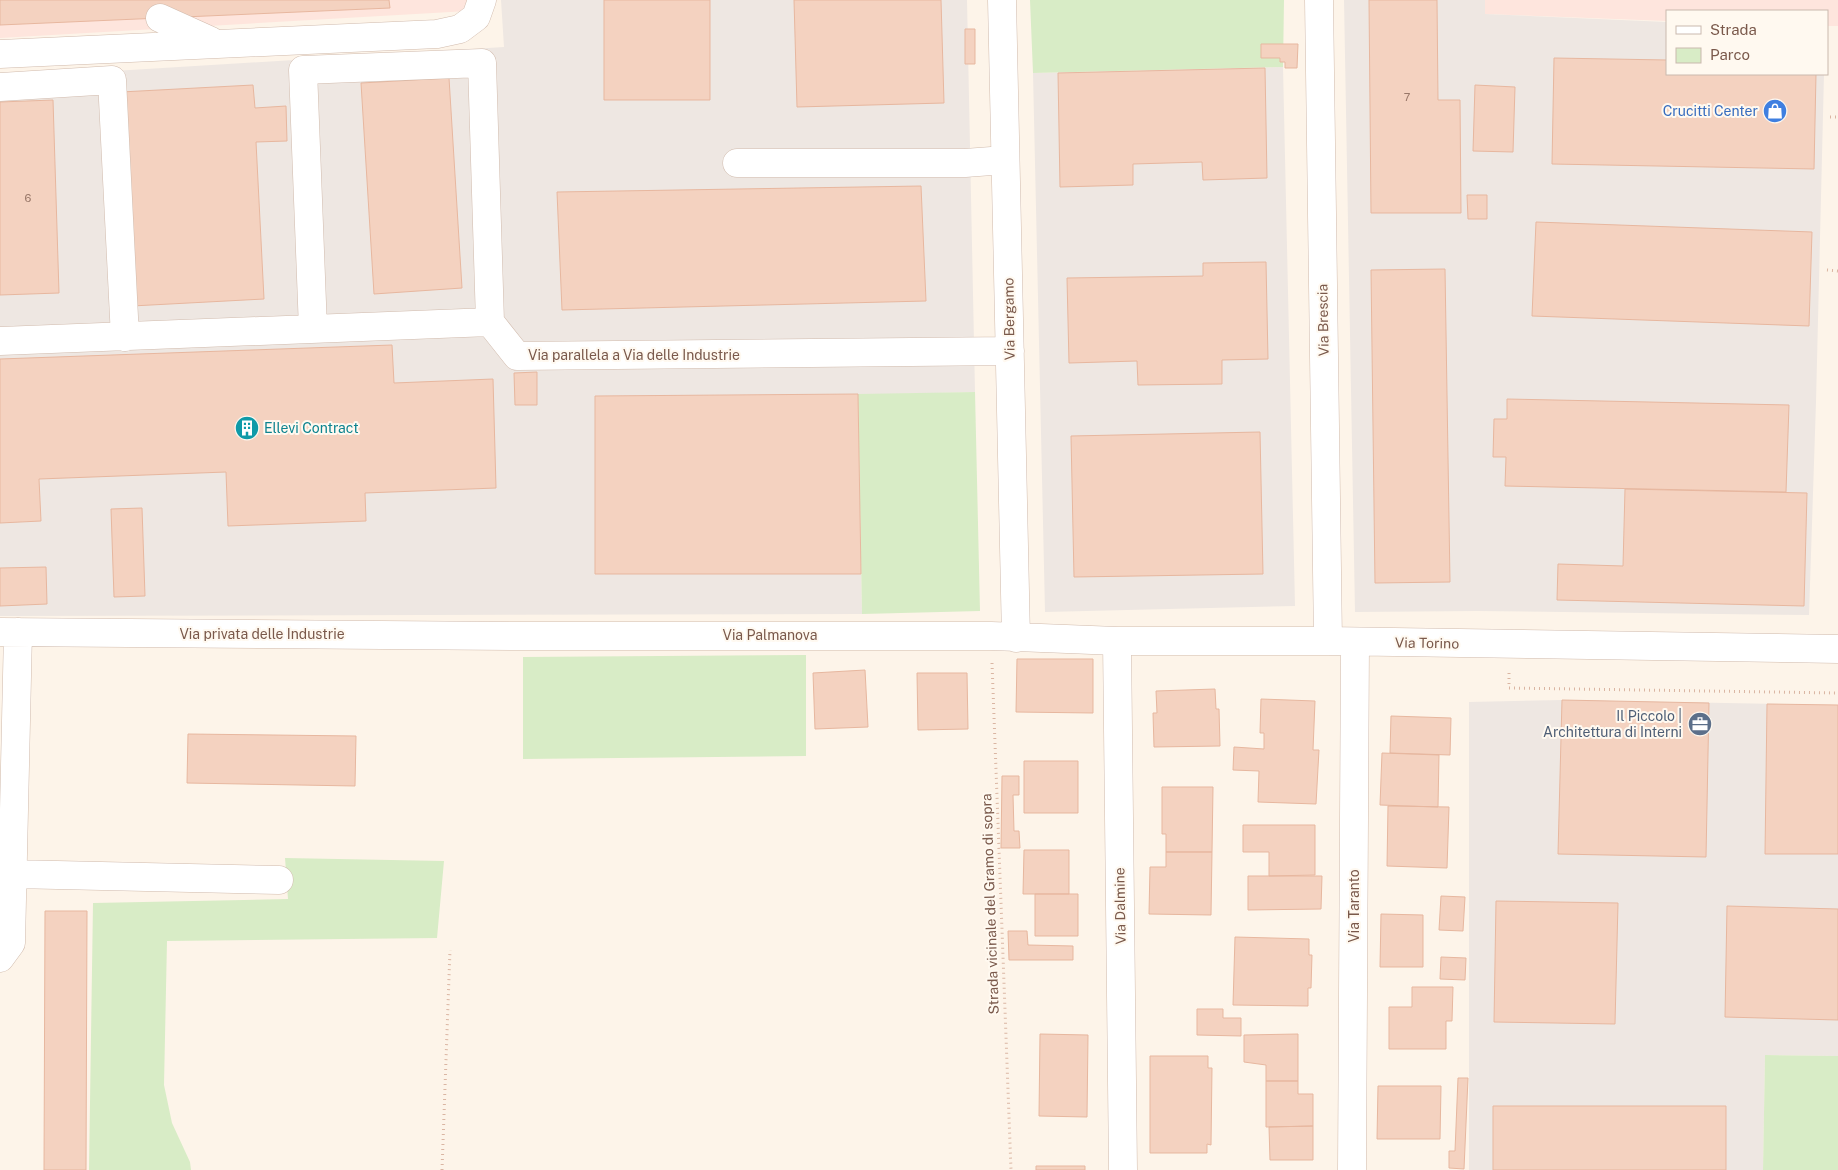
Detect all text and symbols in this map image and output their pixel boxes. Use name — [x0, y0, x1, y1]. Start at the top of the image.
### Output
legend — [1666, 10, 1828, 75]
text: Strada — [1710, 21, 1757, 38]
text: Parco — [1710, 46, 1750, 63]
house number: 7 — [1404, 91, 1411, 103]
shop icon: Crucitti Center — [1762, 98, 1788, 124]
place label: Crucitti Center — [1663, 103, 1758, 119]
house number: 6 — [25, 192, 32, 204]
street label: Via Bergamo — [1000, 277, 1018, 361]
street label: Via Brescia — [1314, 284, 1332, 356]
street label: Via parallela a Via delle Industrie — [528, 347, 740, 363]
building icon: Ellevi Contract — [234, 415, 260, 441]
place label: Ellevi Contract — [264, 420, 359, 436]
street label: Via privata delle Industrie — [179, 626, 345, 642]
street label: Via Palmanova — [722, 627, 818, 643]
street label: Via Torino — [1395, 634, 1459, 652]
place label: Il Piccolo | Architettura di Interni — [1543, 708, 1682, 740]
office icon: Il Piccolo | Architettura di Interni — [1687, 711, 1713, 737]
street label: Strada vicinale del Gramo di sopra — [978, 793, 1002, 1015]
street label: Via Dalmine — [1111, 867, 1129, 945]
street label: Via Taranto — [1346, 869, 1362, 943]

